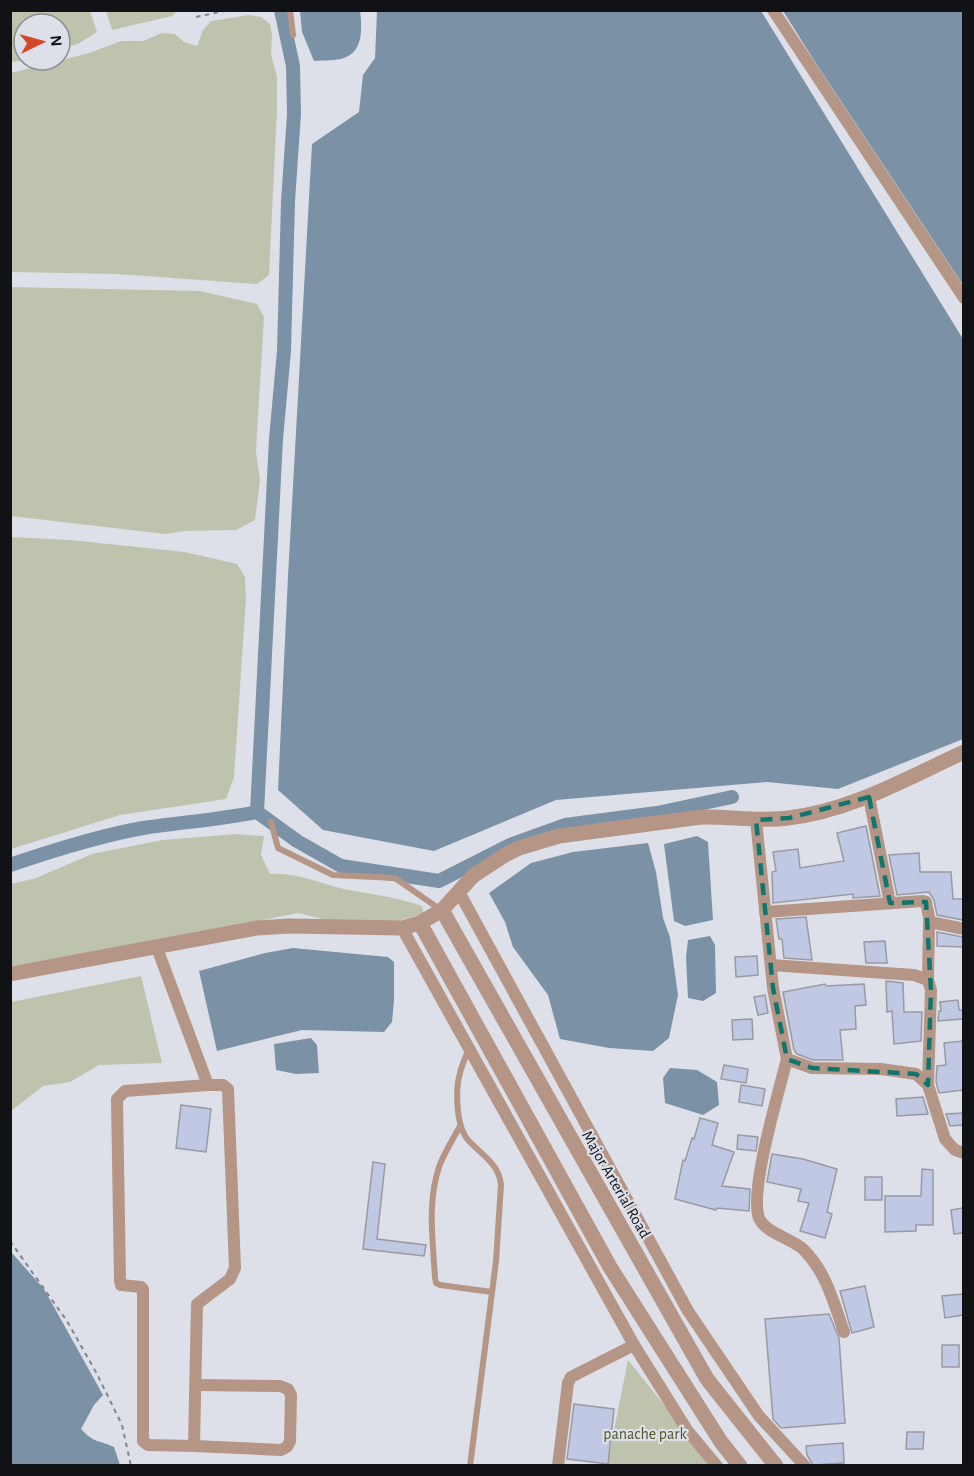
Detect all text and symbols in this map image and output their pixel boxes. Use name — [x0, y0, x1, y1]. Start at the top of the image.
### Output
north arrow — [12, 12, 72, 72]
text: N — [47, 35, 64, 47]
street label: Major Arterial Road — [578, 1128, 653, 1241]
park label: panache park — [603, 1426, 687, 1442]

